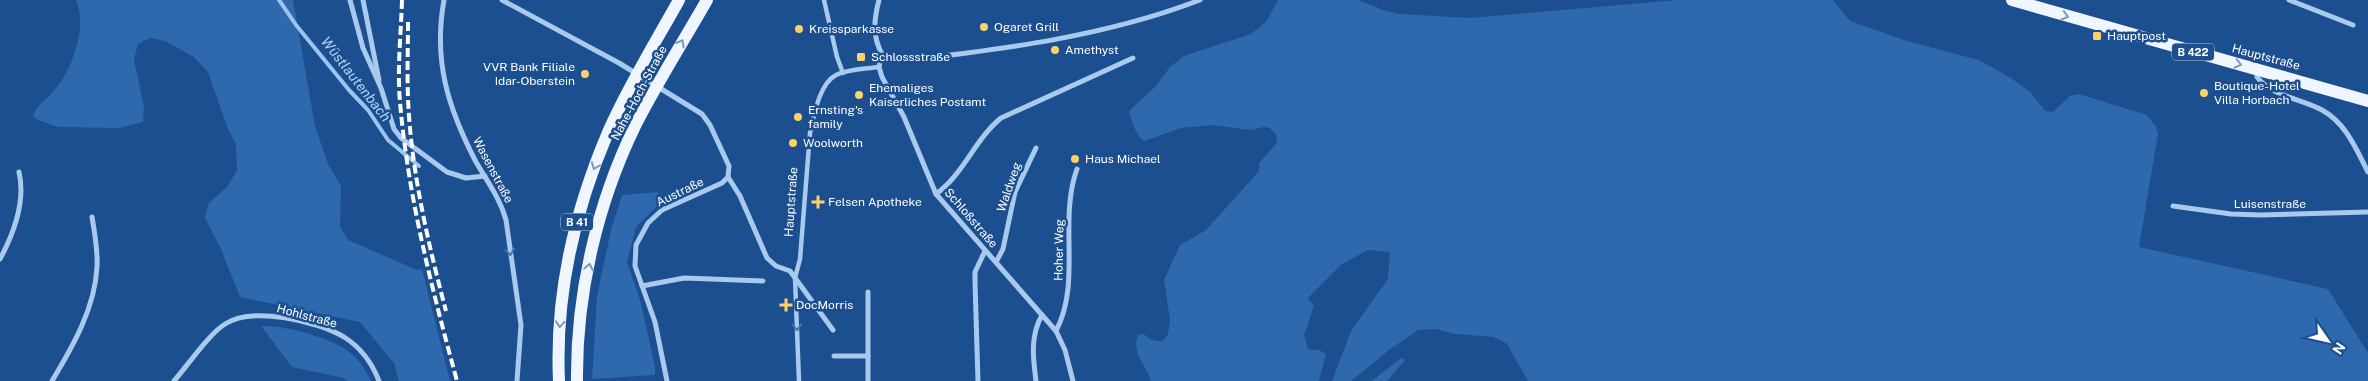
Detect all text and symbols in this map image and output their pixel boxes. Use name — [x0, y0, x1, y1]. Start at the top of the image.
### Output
one-way arrow — [2060, 10, 2069, 20]
place label: Ogaret Grill — [994, 20, 1059, 34]
marker: Ogaret Grill — [978, 21, 990, 33]
place label: Kreissparkasse — [809, 22, 894, 36]
marker: Kreissparkasse — [793, 23, 805, 35]
place label: Hauptpost — [2107, 29, 2166, 43]
marker: Hauptpost — [2091, 30, 2103, 42]
water label: Wüstlautenbach — [318, 34, 394, 125]
one-way arrow — [675, 40, 685, 49]
street label: Hauptstraße — [2230, 41, 2302, 73]
street label: Nahe-Hoch-Straße — [608, 43, 670, 143]
place label: Amethyst — [1065, 43, 1119, 57]
marker: Amethyst — [1049, 44, 1061, 56]
road number: B 422 — [2172, 44, 2214, 61]
place label: Schlossstraße — [871, 50, 950, 64]
marker: Schlossstraße — [855, 51, 867, 63]
one-way arrow — [2234, 58, 2243, 69]
place label: VVR Bank Filiale Idar-Oberstein — [483, 60, 575, 88]
marker: VVR Bank Filiale Idar-Oberstein — [579, 68, 591, 80]
place label: Boutique-Hotel Villa Horbach — [2214, 79, 2300, 107]
place label: Ehemaliges Kaiserliches Postamt — [869, 81, 986, 109]
marker: Boutique-Hotel Villa Horbach — [2198, 87, 2210, 99]
marker: Ehemaliges Kaiserliches Postamt — [853, 89, 865, 101]
place label: Ernsting's family — [808, 103, 863, 131]
marker: Ernsting's family — [792, 111, 804, 123]
street label: Wasenstraße — [470, 135, 516, 206]
place label: Woolworth — [803, 136, 863, 150]
marker: Woolworth — [787, 137, 799, 149]
place label: Haus Michael — [1085, 152, 1161, 166]
marker: Haus Michael — [1069, 153, 1081, 165]
street label: Waldweg — [994, 160, 1024, 214]
one-way arrow — [591, 161, 601, 170]
street label: Hauptstraße — [782, 166, 800, 237]
street label: Austraße — [654, 174, 706, 209]
street label: Schloßstraße — [941, 185, 1001, 251]
place label: Felsen Apotheke — [828, 195, 922, 209]
marker: Felsen Apotheke — [812, 196, 824, 208]
street label: Luisenstraße — [2234, 197, 2306, 211]
road number: B 41 — [561, 213, 593, 230]
street label: Hoher Weg — [1051, 219, 1067, 281]
one-way arrow — [505, 248, 515, 256]
one-way arrow — [584, 263, 594, 271]
place label: DocMorris — [796, 298, 853, 312]
marker: DocMorris — [780, 299, 792, 311]
street label: Hohlstraße — [275, 301, 339, 331]
north arrow — [2303, 316, 2353, 366]
one-way arrow — [555, 320, 566, 328]
one-way arrow — [792, 324, 802, 331]
text: N — [2329, 339, 2348, 357]

